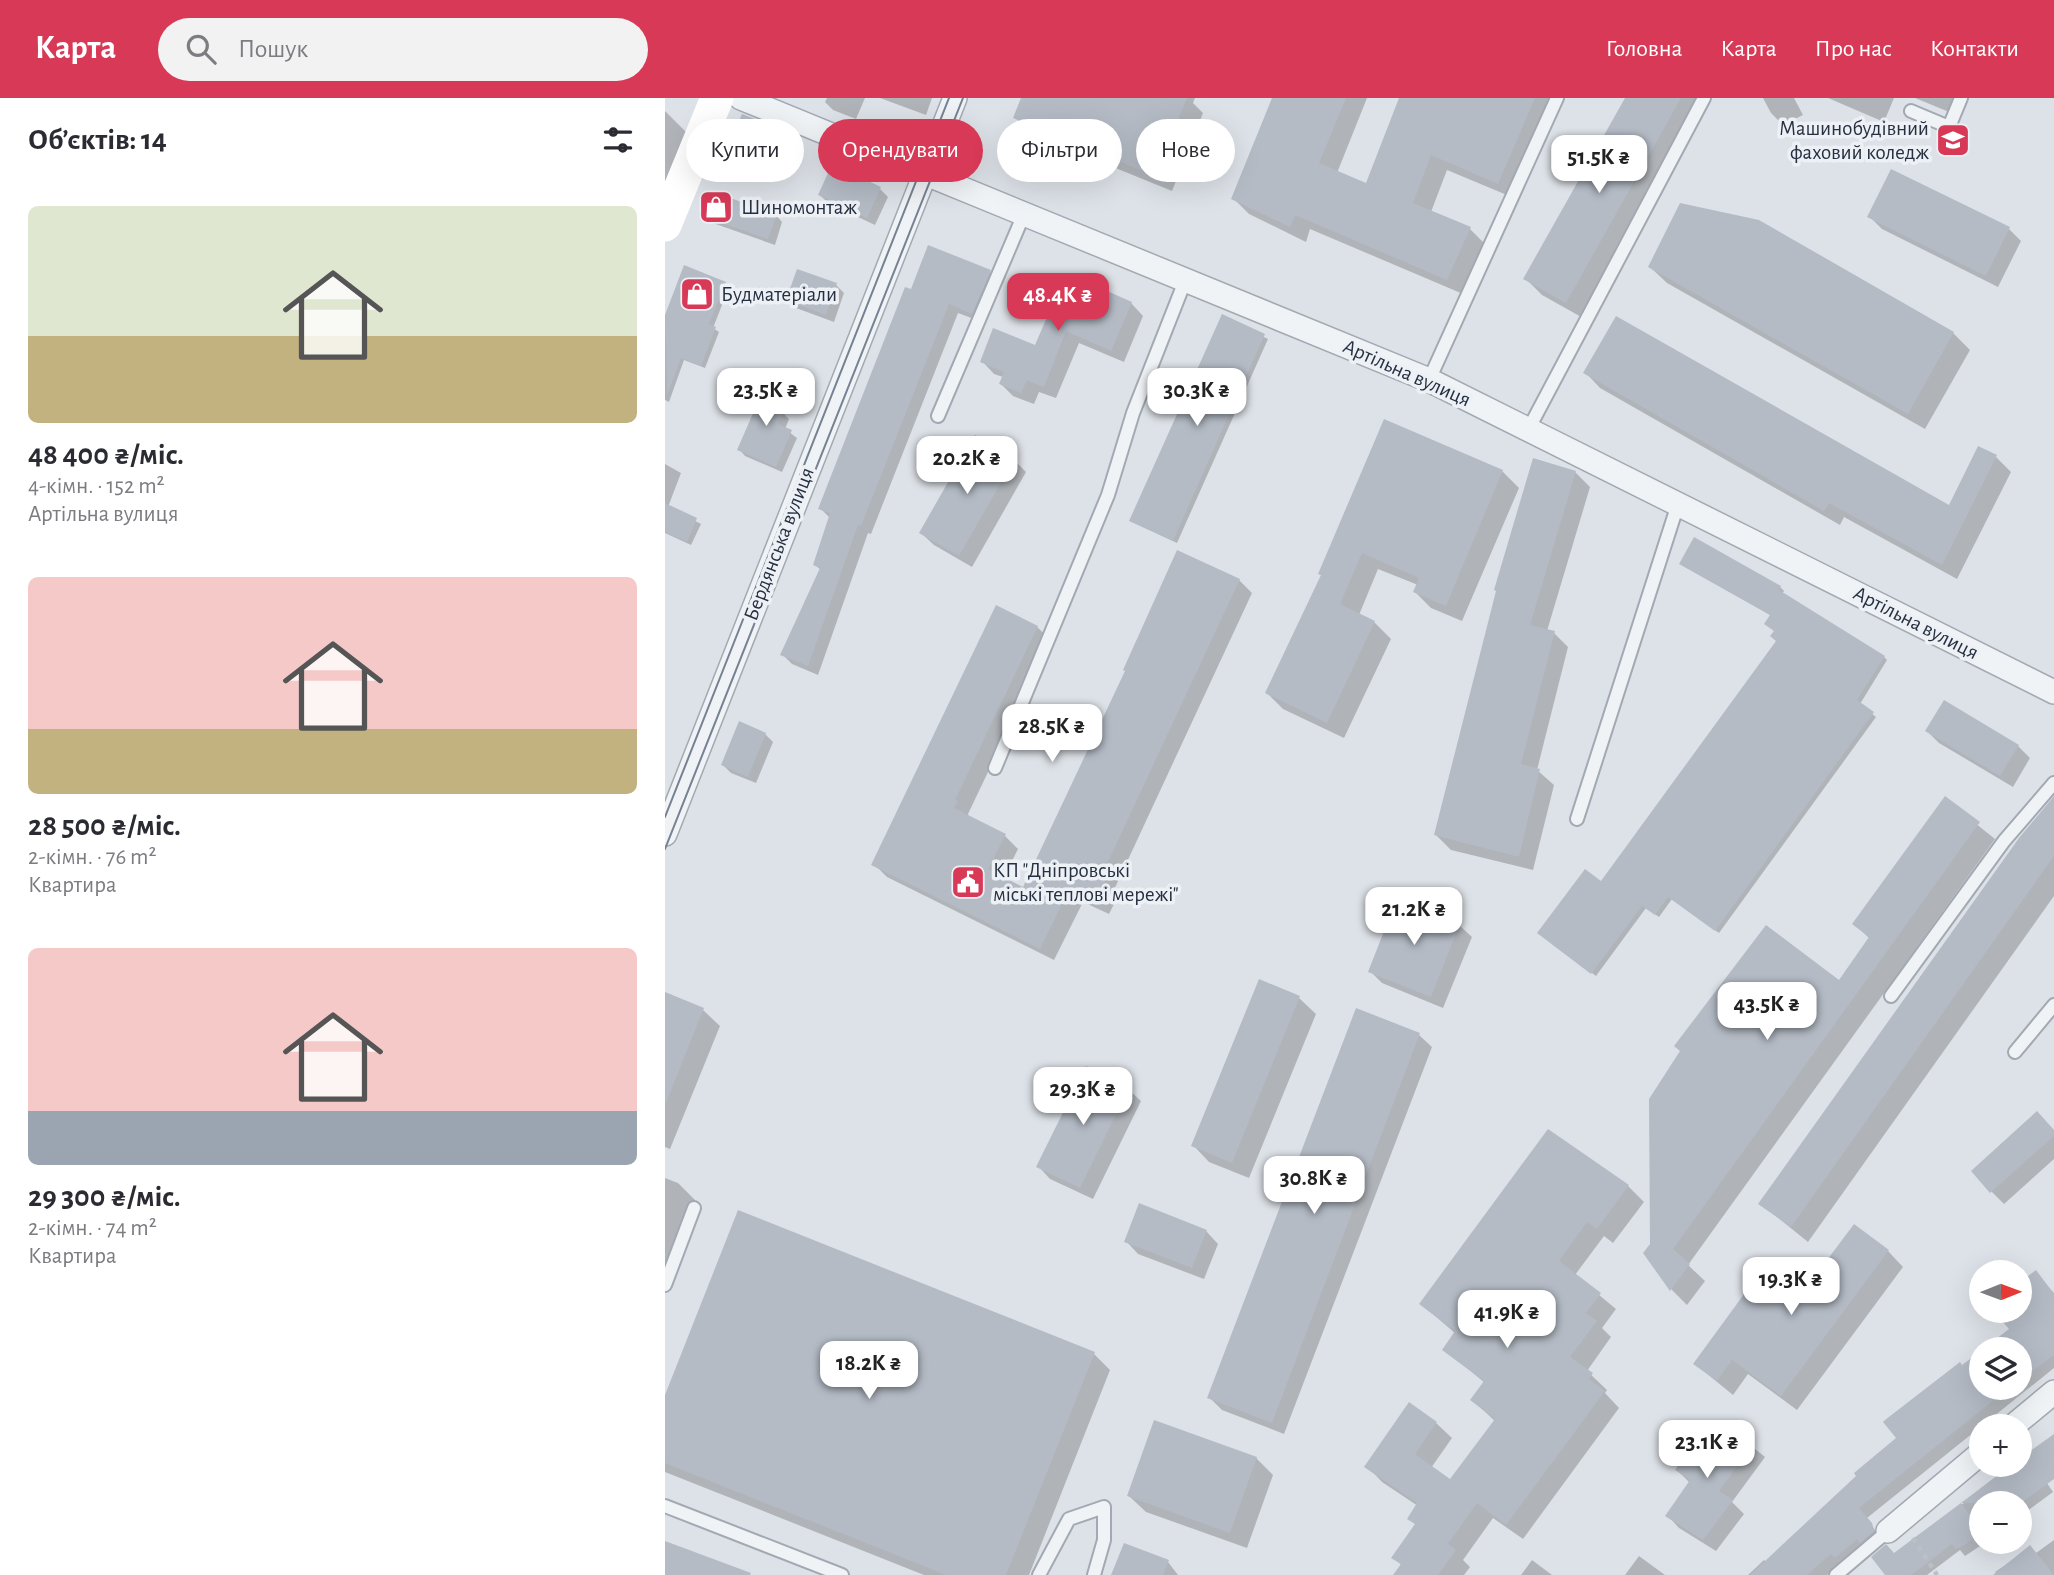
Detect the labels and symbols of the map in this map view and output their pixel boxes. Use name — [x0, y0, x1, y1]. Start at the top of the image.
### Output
place label: Машинобудівний фаховий коледж — [1779, 118, 1929, 163]
school or university icon: Машинобудівний фаховий коледж — [1934, 121, 1972, 159]
pin: 51.5K ₴ — [1534, 136, 1664, 195]
shop icon: Шиномонтаж — [697, 188, 735, 226]
place label: Шиномонтаж — [741, 197, 857, 218]
pin: 48.4K ₴ — [993, 274, 1123, 333]
shop icon: Будматеріали — [678, 275, 716, 313]
place label: Будматеріали — [721, 284, 837, 305]
street label: Артільна вулиця — [1340, 335, 1474, 411]
pin: 23.5K ₴ — [701, 368, 831, 428]
pin: 30.3K ₴ — [1132, 368, 1262, 428]
pin: 20.2K ₴ — [902, 436, 1032, 496]
street label: Бердянська вулиця — [740, 464, 818, 624]
street label: Артільна вулиця — [1850, 582, 1982, 664]
pin: 28.5K ₴ — [987, 704, 1117, 764]
place label: КП "Дніпровські міські теплові мережі" — [993, 860, 1179, 905]
public building icon: КП "Дніпровські міські теплові мережі" — [949, 863, 987, 901]
pin: 21.2K ₴ — [1349, 888, 1479, 947]
pin: 43.5K ₴ — [1702, 982, 1832, 1042]
pin: 29.3K ₴ — [1018, 1068, 1148, 1127]
pin: 30.8K ₴ — [1249, 1156, 1379, 1216]
pin: 19.3K ₴ — [1726, 1258, 1856, 1317]
north arrow — [1969, 1260, 2032, 1323]
pin: 41.9K ₴ — [1442, 1290, 1572, 1350]
pin: 18.2K ₴ — [804, 1342, 934, 1401]
pin: 23.1K ₴ — [1642, 1420, 1772, 1480]

